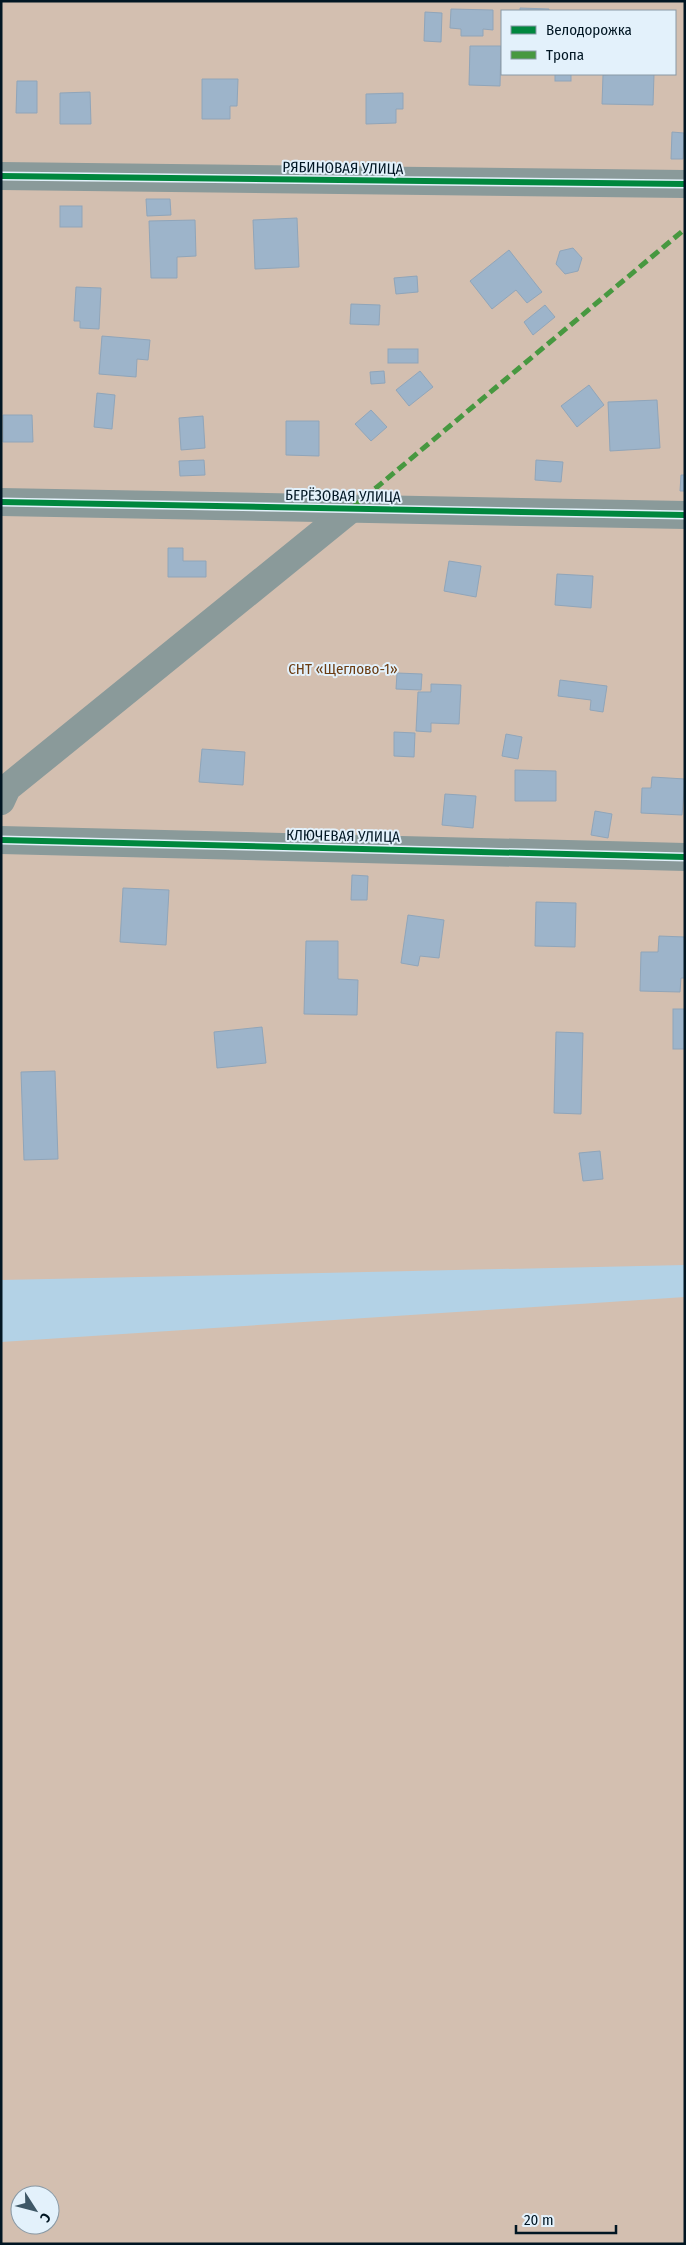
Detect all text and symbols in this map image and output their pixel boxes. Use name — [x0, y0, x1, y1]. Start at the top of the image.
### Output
legend — [501, 10, 676, 75]
text: Велодорожка — [546, 21, 632, 39]
text: Тропа — [546, 46, 584, 64]
street label: РЯБИНОВАЯ УЛИЦА — [282, 158, 404, 178]
street label: БЕРЁЗОВАЯ УЛИЦА — [285, 486, 401, 506]
park label: СНТ «Щеглово-1» — [288, 660, 398, 678]
street label: КЛЮЧЕВАЯ УЛИЦА — [286, 826, 400, 846]
north arrow — [10, 2185, 60, 2235]
scale bar — [516, 2202, 616, 2234]
text: С — [36, 2209, 54, 2226]
text: 20 m — [524, 2211, 554, 2229]

